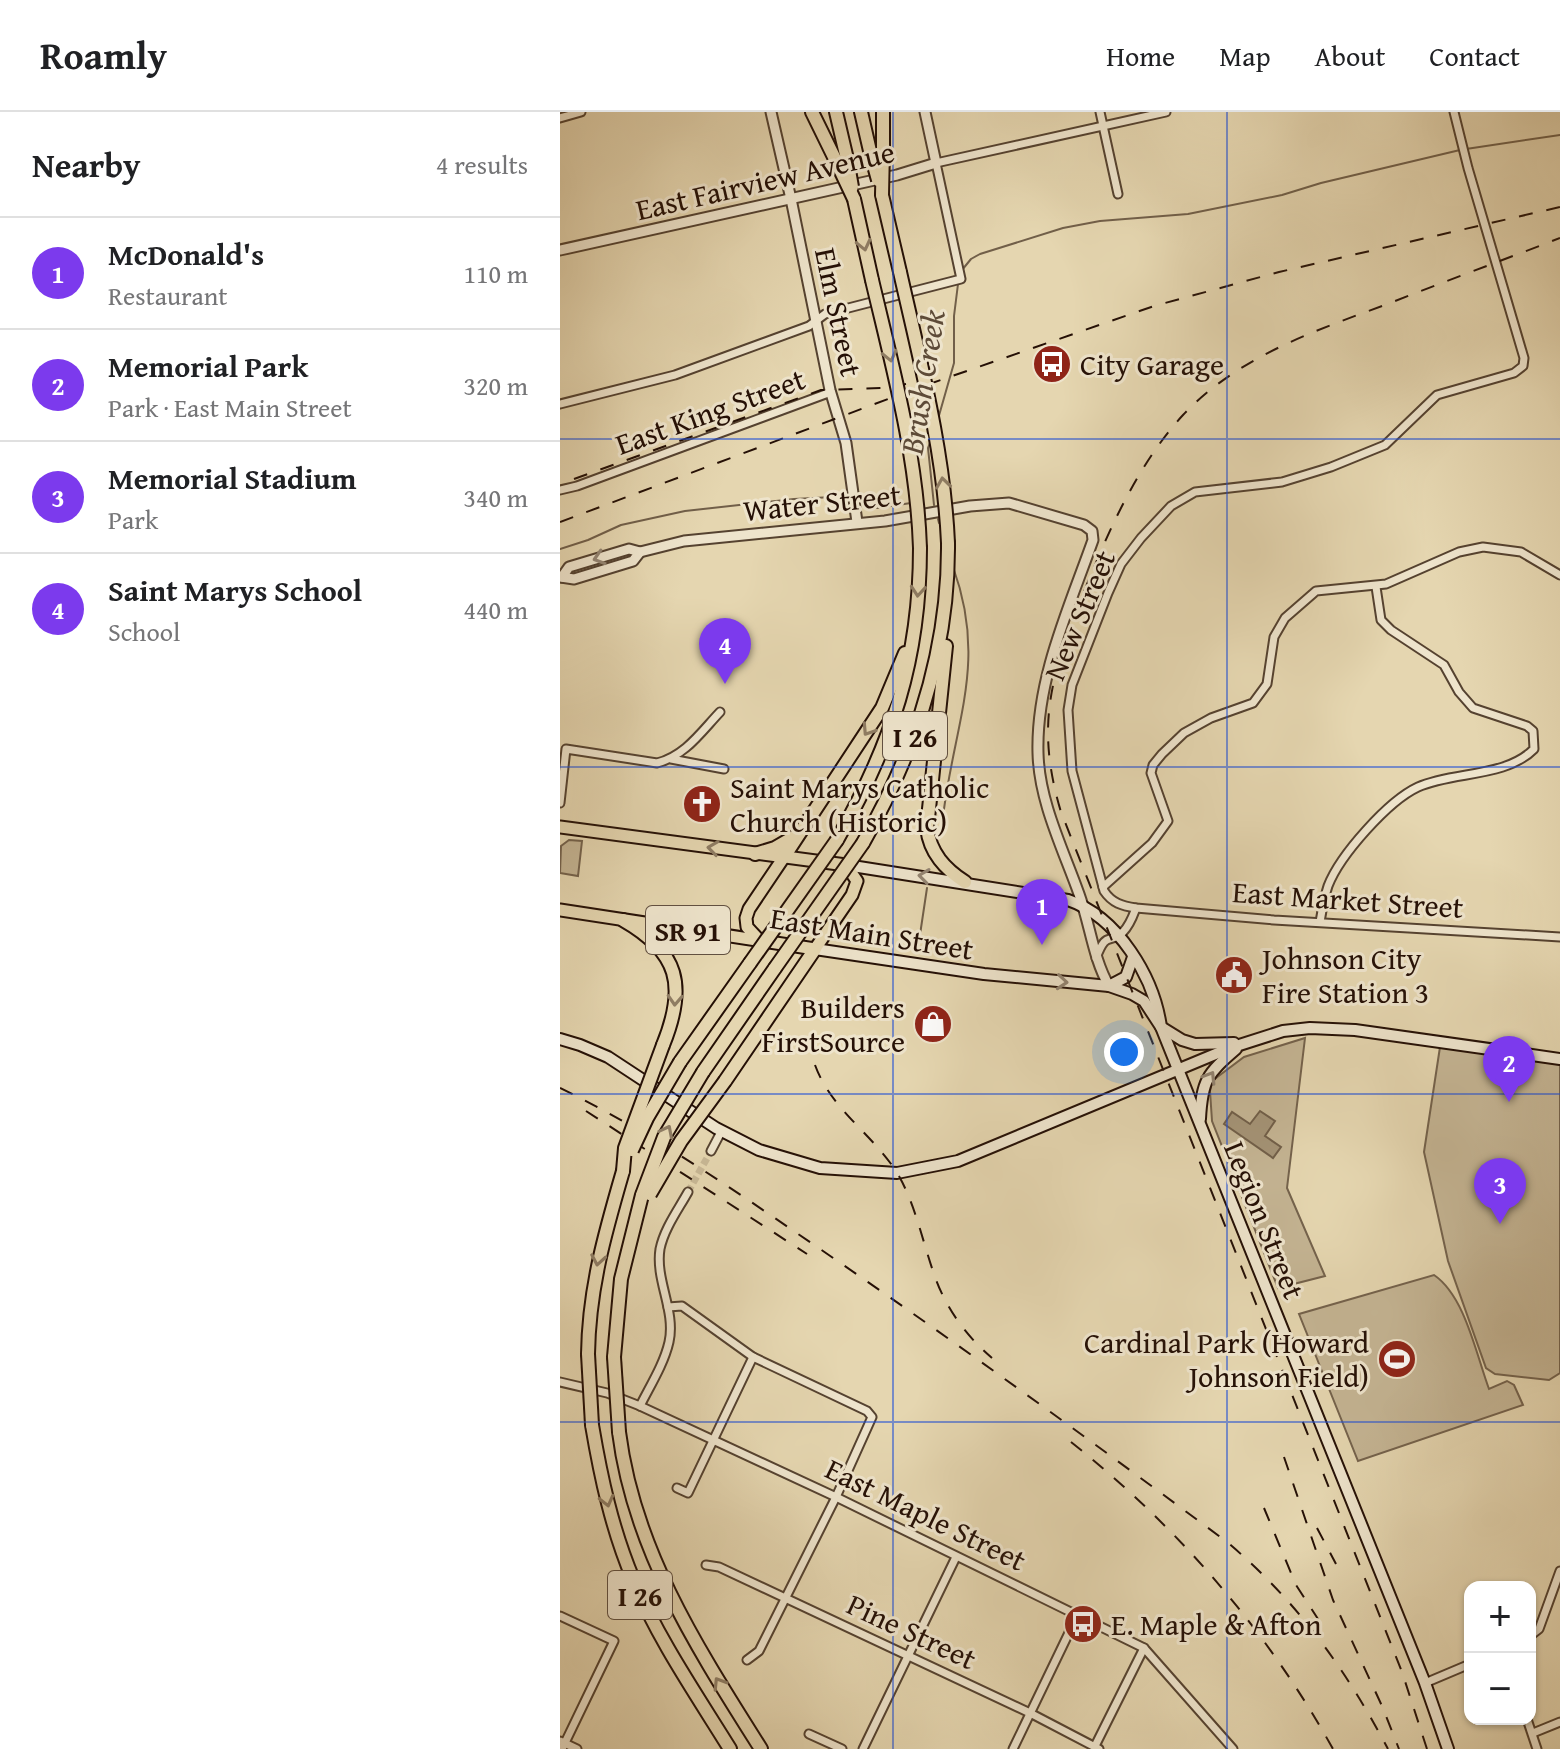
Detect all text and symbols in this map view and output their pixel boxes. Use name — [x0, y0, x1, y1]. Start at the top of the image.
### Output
text: Roamly — [40, 27, 167, 83]
text: Home — [1106, 35, 1175, 76]
text: Map — [1219, 35, 1271, 76]
text: About — [1315, 35, 1385, 76]
text: Contact — [1429, 35, 1520, 76]
street label: East Fairview Avenue — [631, 129, 899, 231]
text: Nearby — [32, 140, 141, 189]
text: 4 results — [436, 145, 528, 184]
text: McDonald's — [108, 232, 264, 276]
one-way arrow — [855, 238, 872, 252]
street label: Elm Street — [804, 244, 874, 381]
text: 1 — [51, 254, 65, 293]
text: 110 m — [463, 254, 528, 293]
text: Restaurant — [108, 276, 228, 315]
water label: Brush Creek — [887, 306, 957, 459]
place label: City Garage — [1080, 342, 1224, 386]
bus stop icon: City Garage — [1031, 343, 1073, 385]
text: Memorial Park — [108, 344, 308, 388]
one-way arrow — [881, 349, 898, 362]
street label: East King Street — [609, 356, 811, 466]
text: 2 — [51, 366, 65, 405]
text: 320 m — [463, 366, 528, 405]
text: Park · East Main Street — [108, 388, 352, 427]
text: Memorial Stadium — [108, 456, 357, 500]
street label: Water Street — [741, 472, 903, 532]
one-way arrow — [934, 476, 951, 489]
text: 3 — [51, 478, 65, 517]
text: 340 m — [463, 478, 528, 517]
text: Park — [108, 500, 158, 539]
street label: New Street — [1032, 543, 1126, 687]
one-way arrow — [593, 549, 606, 565]
text: Saint Marys School — [108, 568, 362, 612]
one-way arrow — [910, 585, 927, 598]
text: 4 — [51, 590, 65, 629]
text: 440 m — [463, 590, 528, 629]
text: School — [108, 612, 180, 651]
pin: 4 — [699, 618, 751, 684]
road number: I 26 — [883, 712, 947, 760]
one-way arrow — [862, 722, 877, 736]
place label: Saint Marys Catholic Church (Historic) — [730, 765, 989, 843]
church icon: Saint Marys Catholic Church (Historic) — [681, 783, 723, 825]
one-way arrow — [706, 840, 720, 857]
one-way arrow — [917, 868, 931, 885]
street label: East Market Street — [1231, 869, 1465, 929]
pin: 1 — [1016, 879, 1068, 945]
street label: East Main Street — [767, 895, 977, 971]
road number: SR 91 — [646, 906, 730, 954]
place label: Johnson City Fire Station 3 — [1258, 936, 1429, 1014]
public building icon: Johnson City Fire Station 3 — [1213, 954, 1255, 996]
one-way arrow — [1056, 973, 1069, 990]
place label: Builders FirstSource — [762, 985, 905, 1063]
one-way arrow — [667, 994, 684, 1007]
shop icon: Builders FirstSource — [912, 1003, 954, 1045]
your location — [1104, 1032, 1144, 1072]
pin: 2 — [1483, 1036, 1535, 1102]
one-way arrow — [1200, 1071, 1215, 1085]
one-way arrow — [658, 1125, 673, 1140]
street label: Legion Street — [1213, 1134, 1317, 1306]
pin: 3 — [1474, 1158, 1526, 1224]
one-way arrow — [591, 1253, 608, 1267]
place label: Cardinal Park (Howard Johnson Field) — [1084, 1320, 1369, 1398]
sports icon: Cardinal Park (Howard Johnson Field) — [1376, 1338, 1418, 1380]
street label: East Maple Street — [818, 1446, 1034, 1582]
one-way arrow — [597, 1494, 614, 1508]
road number: I 26 — [608, 1571, 672, 1619]
map controls — [1464, 1581, 1536, 1725]
button: + — [1464, 1581, 1536, 1653]
street label: Pine Street — [840, 1582, 984, 1680]
place label: E. Maple & Afton — [1111, 1602, 1322, 1646]
bus stop icon: E. Maple & Afton — [1062, 1603, 1104, 1645]
button: − — [1464, 1653, 1536, 1725]
one-way arrow — [714, 1677, 729, 1692]

